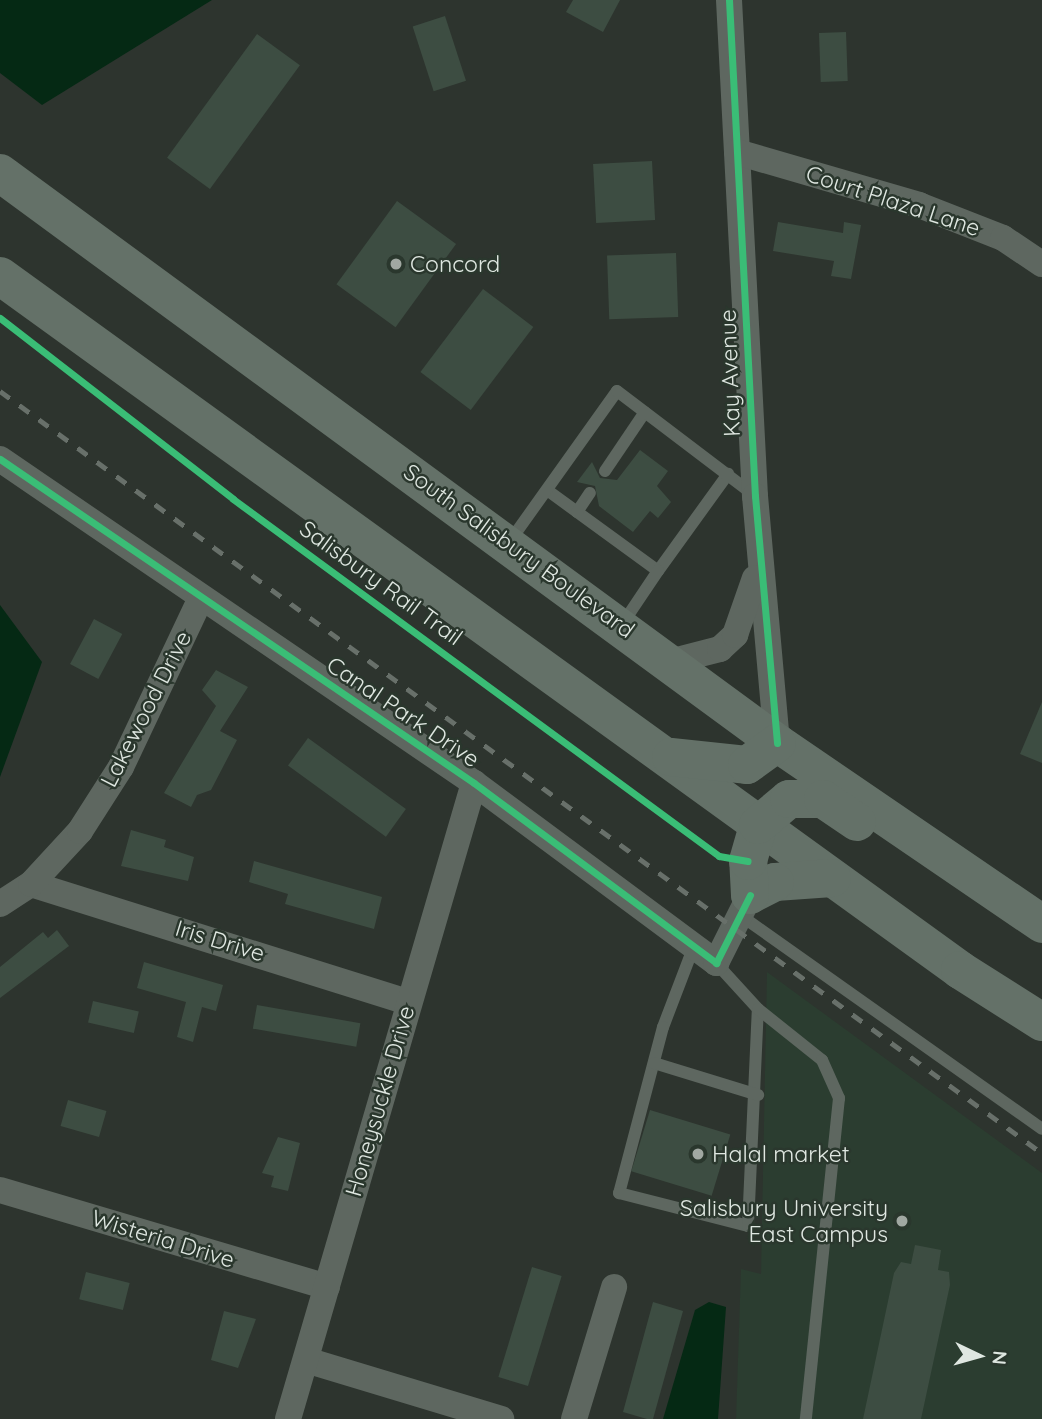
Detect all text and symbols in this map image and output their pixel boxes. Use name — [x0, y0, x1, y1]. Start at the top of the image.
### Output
street label: Court Plaza Lane — [802, 160, 984, 242]
place label: Concord — [410, 250, 500, 278]
marker: Concord — [388, 256, 404, 272]
street label: Kay Avenue — [714, 309, 746, 437]
street label: South Salisbury Boulevard — [398, 458, 640, 644]
street label: Salisbury Rail Trail — [294, 515, 468, 651]
street label: Lakewood Drive — [95, 626, 197, 792]
street label: Canal Park Drive — [321, 651, 485, 773]
street label: Iris Drive — [172, 914, 268, 968]
street label: Honeysuckle Drive — [340, 1002, 420, 1200]
place label: Halal market — [712, 1140, 850, 1168]
marker: Halal market — [690, 1146, 706, 1162]
place label: Salisbury University East Campus — [680, 1194, 888, 1248]
street label: Wisteria Drive — [88, 1204, 238, 1274]
marker: Salisbury University East Campus — [894, 1213, 910, 1229]
north arrow — [944, 1321, 1014, 1391]
text: N — [987, 1350, 1012, 1366]

